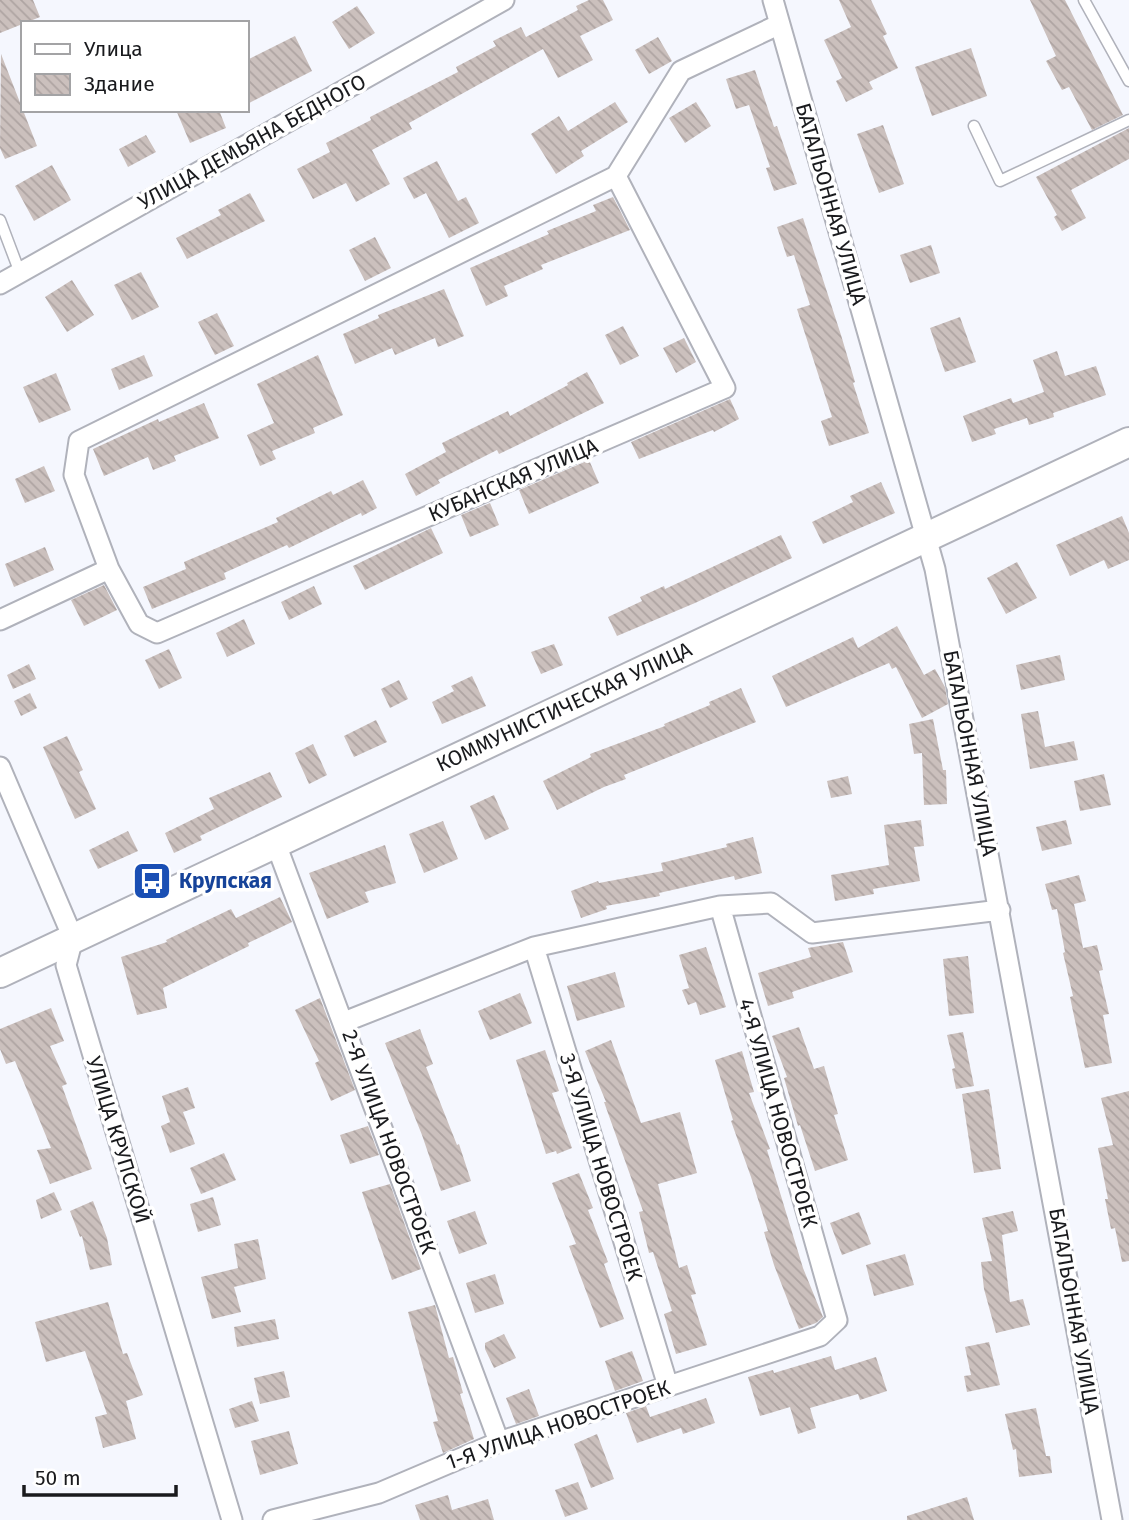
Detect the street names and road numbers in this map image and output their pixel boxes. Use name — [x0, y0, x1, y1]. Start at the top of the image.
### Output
street label: УЛИЦА ДЕМЬЯНА БЕДНОГО — [133, 68, 371, 216]
street label: БАТАЛЬОННАЯ УЛИЦА — [790, 100, 872, 308]
street label: КУБАНСКАЯ УЛИЦА — [424, 433, 602, 527]
street label: КОММУНИСТИЧЕСКАЯ УЛИЦА — [432, 636, 696, 778]
street label: БАТАЛЬОННАЯ УЛИЦА — [937, 648, 1003, 858]
street label: 4-Я УЛИЦА НОВОСТРОЕК — [733, 995, 823, 1231]
street label: 2-Я УЛИЦА НОВОСТРОЕК — [336, 1027, 442, 1258]
street label: 3-Я УЛИЦА НОВОСТРОЕК — [554, 1050, 648, 1284]
street label: УЛИЦА КРУПСКОЙ — [80, 1053, 156, 1227]
street label: БАТАЛЬОННАЯ УЛИЦА — [1043, 1206, 1105, 1416]
street label: 1-Я УЛИЦА НОВОСТРОЕК — [443, 1374, 674, 1476]

